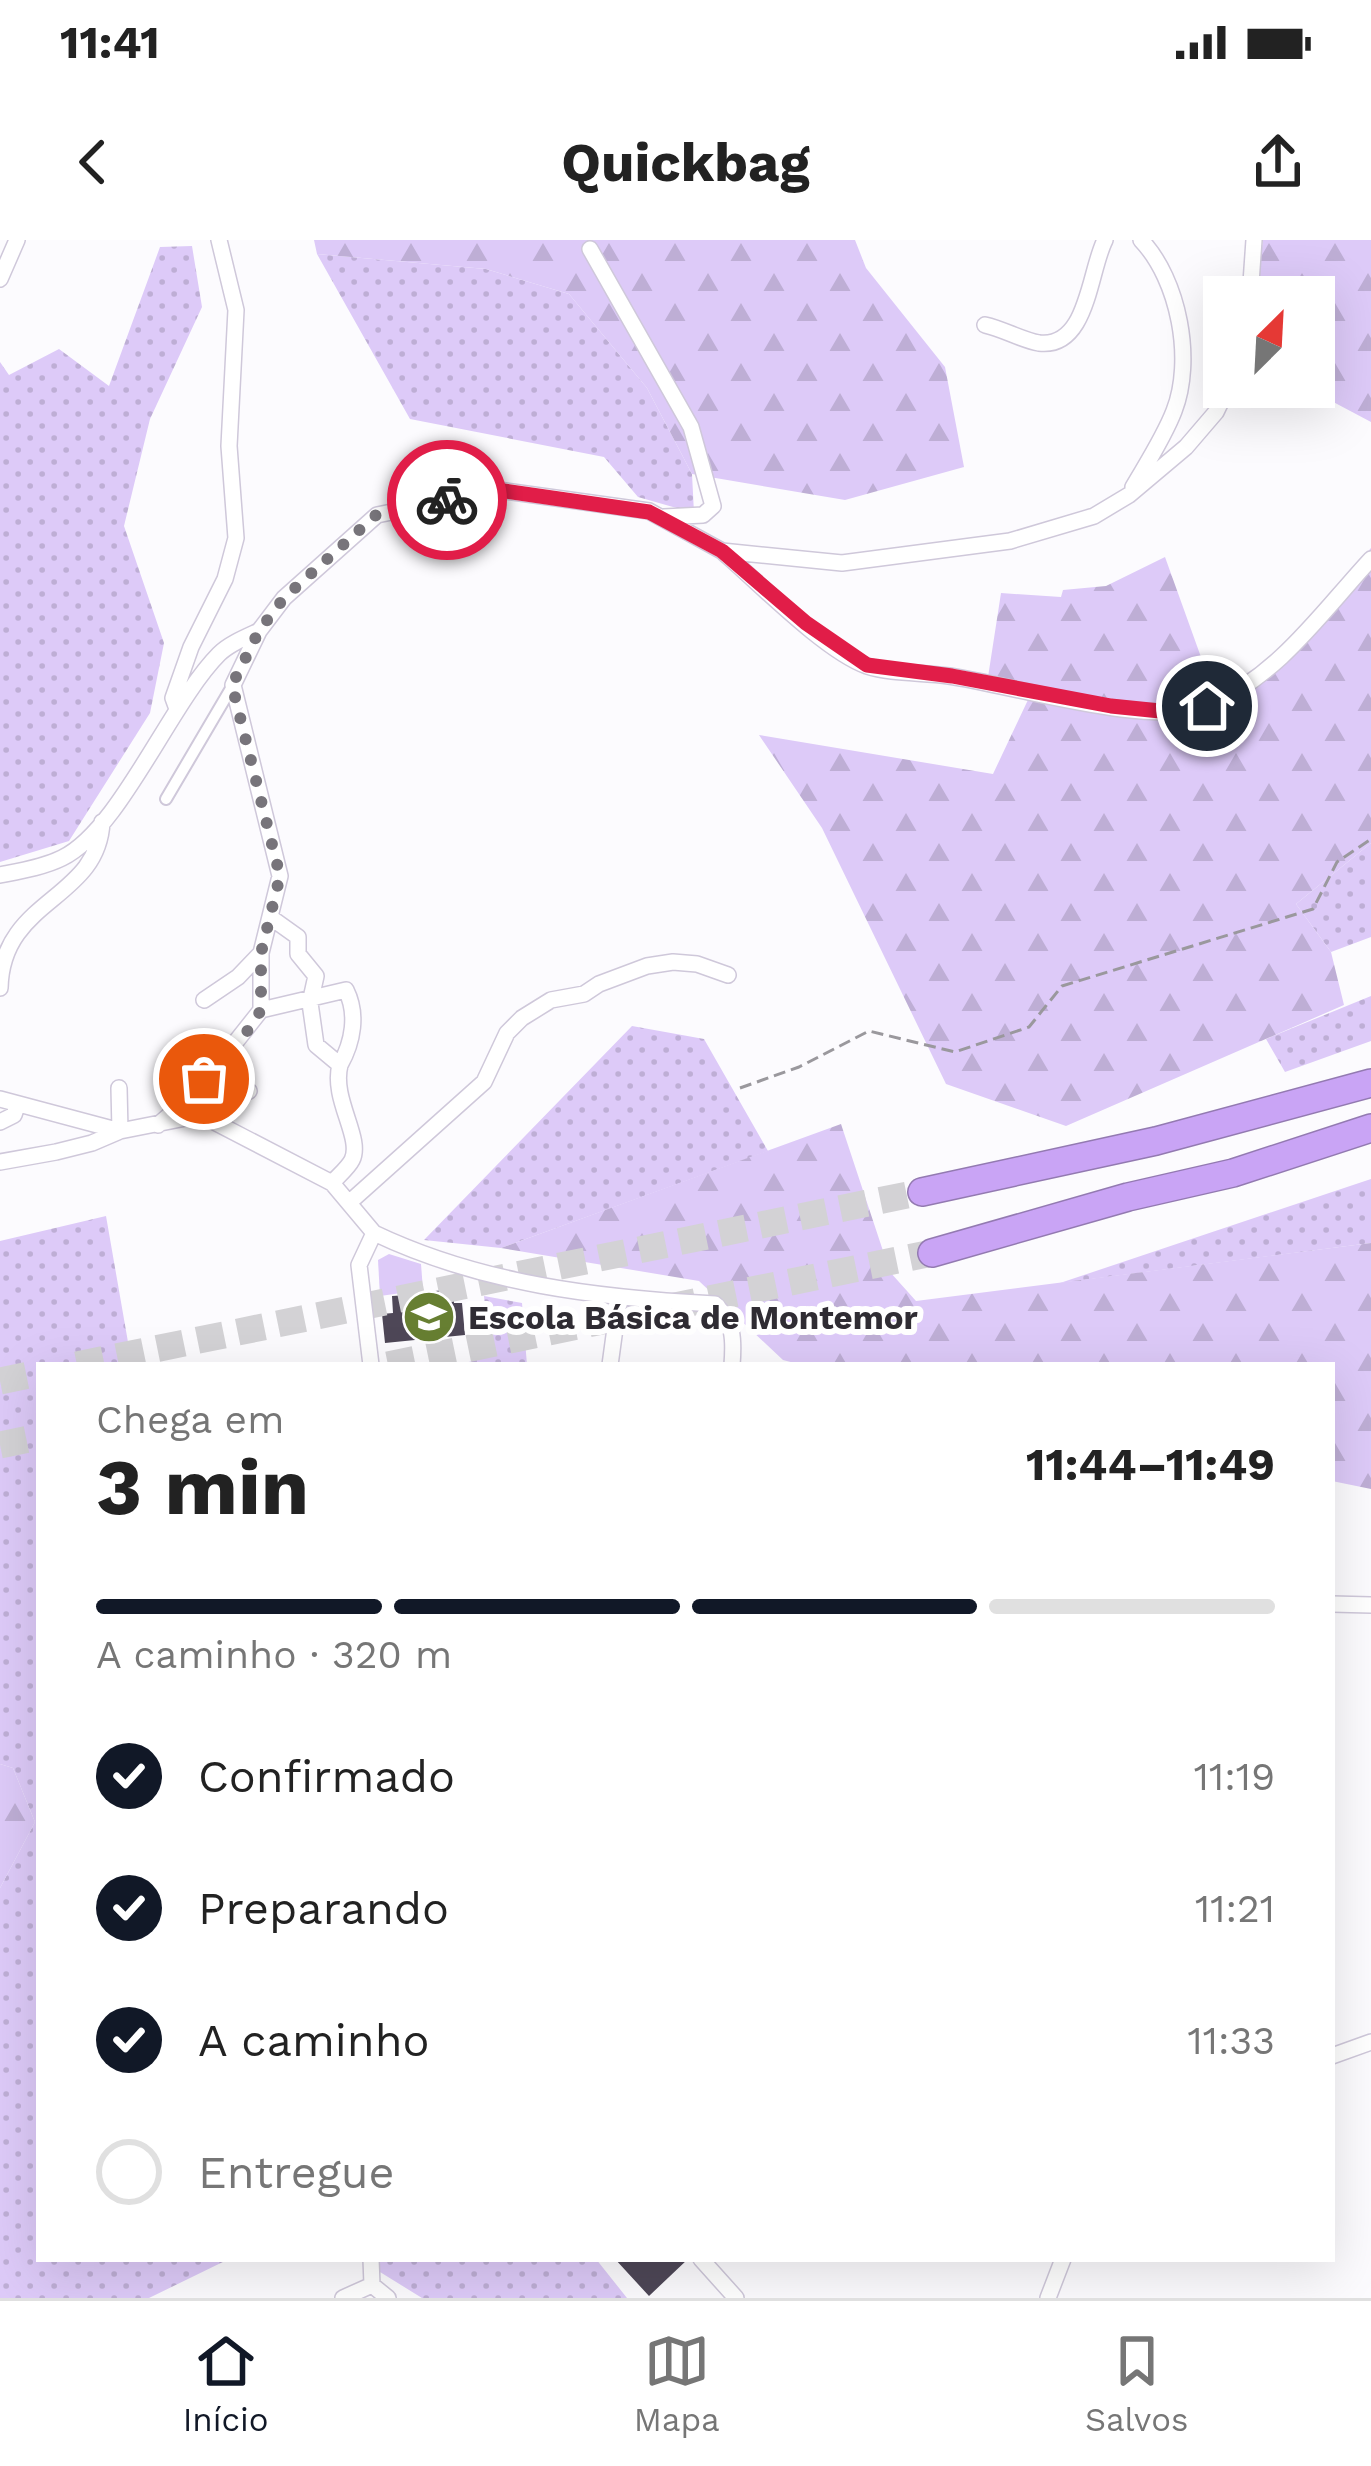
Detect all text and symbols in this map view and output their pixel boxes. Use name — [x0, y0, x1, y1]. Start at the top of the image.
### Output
text: 11:41 — [60, 16, 160, 69]
icon: back — [60, 129, 126, 195]
icon: share — [1245, 129, 1311, 195]
text: Quickbag — [561, 131, 810, 194]
north arrow — [1203, 276, 1335, 408]
map controls — [1203, 276, 1335, 408]
courier — [387, 440, 507, 560]
icon: bike — [414, 467, 480, 533]
pin — [1156, 655, 1258, 757]
icon: home — [1174, 673, 1240, 739]
pin — [153, 1028, 255, 1130]
icon: bag — [171, 1046, 237, 1112]
school or university icon: Escola Básica de Montemor — [401, 1289, 457, 1345]
place label: Escola Básica de Montemor — [468, 1298, 918, 1337]
text: Chega em — [96, 1397, 284, 1442]
text: 11:44–11:49 — [1026, 1438, 1275, 1491]
text: 3 min — [96, 1441, 309, 1533]
text: A caminho · 320 m — [96, 1632, 452, 1677]
icon: check — [96, 1743, 162, 1809]
text: Confirmado — [198, 1750, 455, 1803]
text: 11:19 — [1194, 1754, 1275, 1799]
icon: check — [96, 1875, 162, 1941]
text: Preparando — [198, 1882, 449, 1935]
text: 11:21 — [1195, 1886, 1275, 1931]
icon: check — [96, 2007, 162, 2073]
text: A caminho — [198, 2014, 429, 2067]
text: 11:33 — [1188, 2018, 1275, 2063]
text: Entregue — [198, 2146, 394, 2199]
tab: Início — [183, 2328, 269, 2439]
tab: Mapa — [634, 2328, 720, 2439]
tab: Salvos — [1085, 2328, 1188, 2439]

